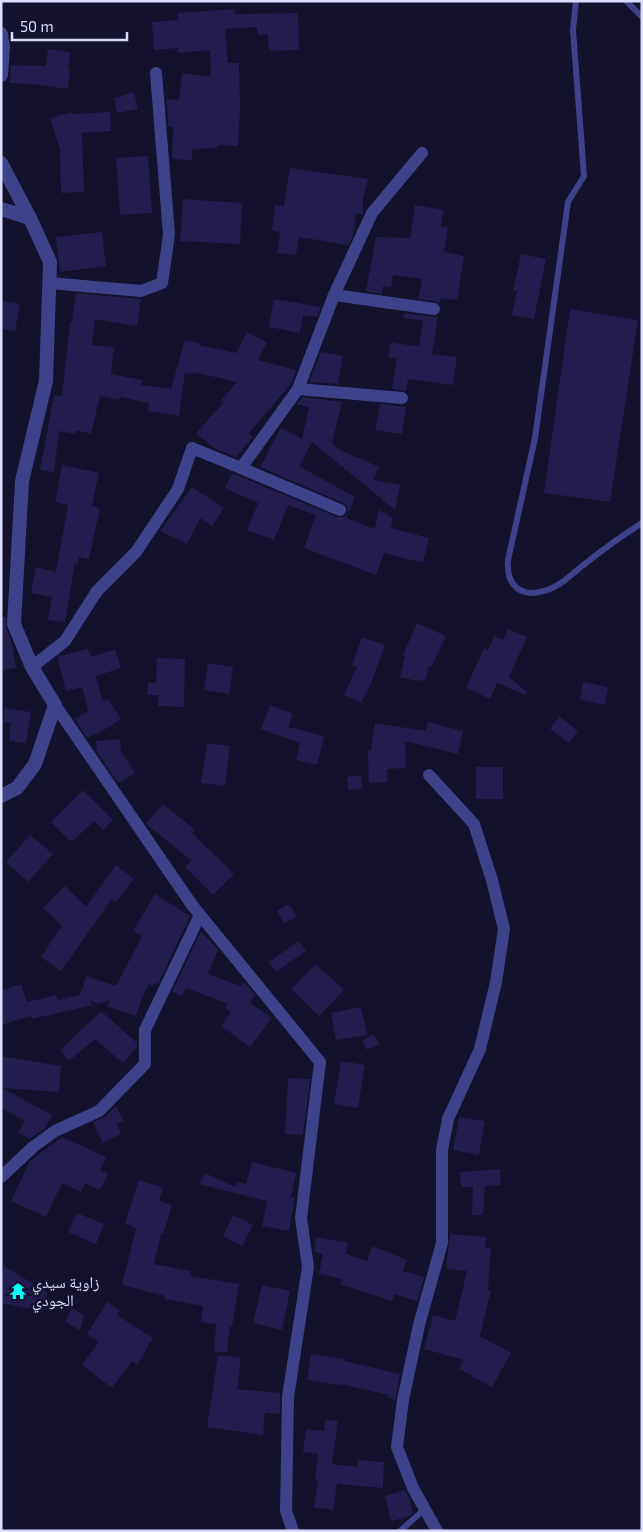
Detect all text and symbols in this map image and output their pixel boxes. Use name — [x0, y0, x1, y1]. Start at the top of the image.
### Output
scale bar — [12, 10, 128, 42]
text: 50 m — [20, 17, 54, 35]
place label: زاوية سيدي الجودي — [32, 1272, 100, 1313]
temple icon: زاوية سيدي الجودي — [8, 1281, 28, 1301]

